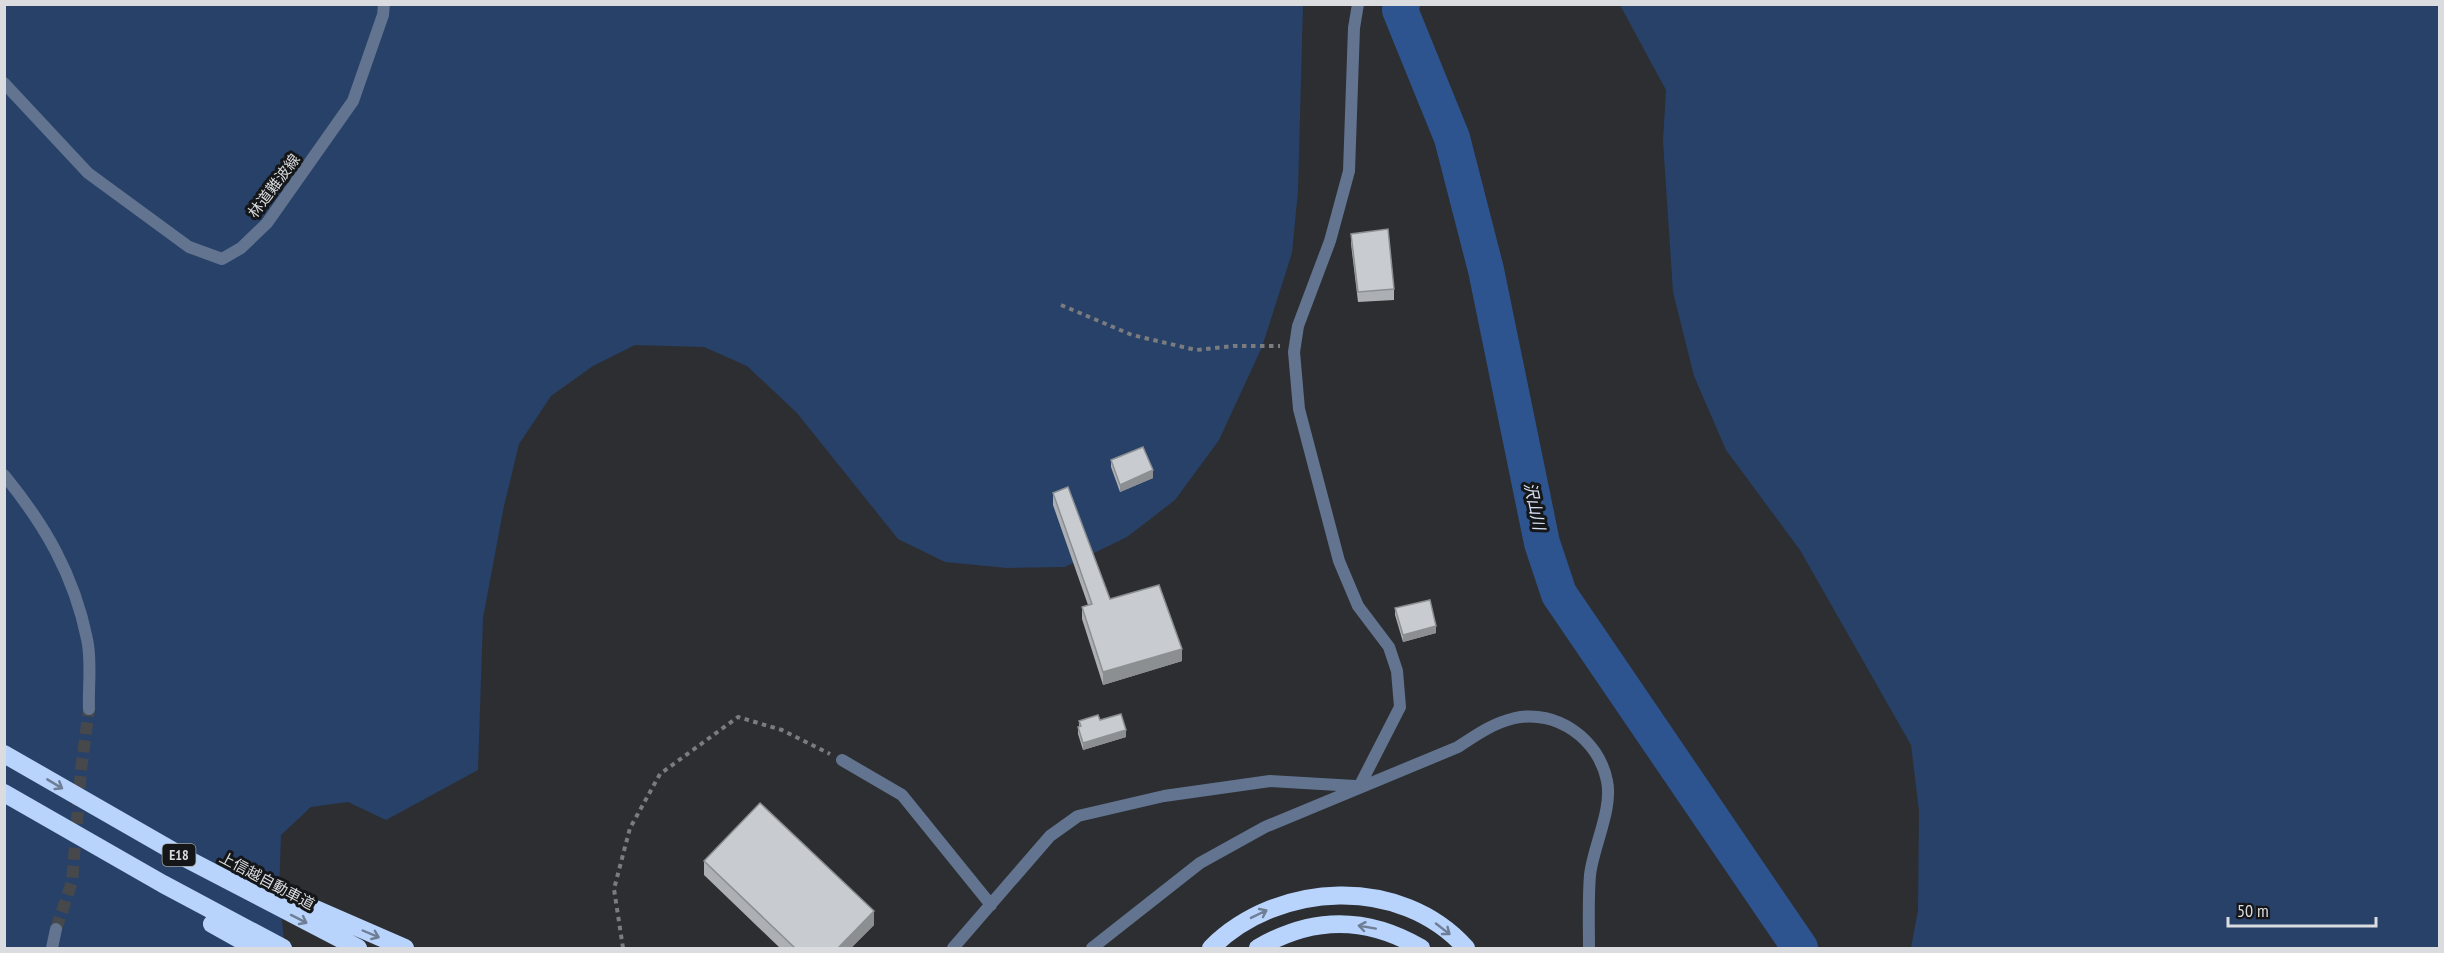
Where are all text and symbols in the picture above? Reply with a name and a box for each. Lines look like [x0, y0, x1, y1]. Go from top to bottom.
street label: 林道難波線 [243, 150, 304, 221]
water label: 沢山川 [1520, 480, 1550, 534]
one-way arrow [46, 778, 63, 790]
road number: E18 [162, 844, 195, 866]
street label: 上信越自動車道 [216, 848, 318, 914]
scale bar [2228, 890, 2376, 928]
text: 50 m [2237, 899, 2269, 922]
one-way arrow [1249, 908, 1267, 920]
one-way arrow [290, 913, 308, 925]
one-way arrow [1358, 921, 1377, 932]
one-way arrow [1435, 922, 1451, 935]
one-way arrow [361, 929, 379, 940]

